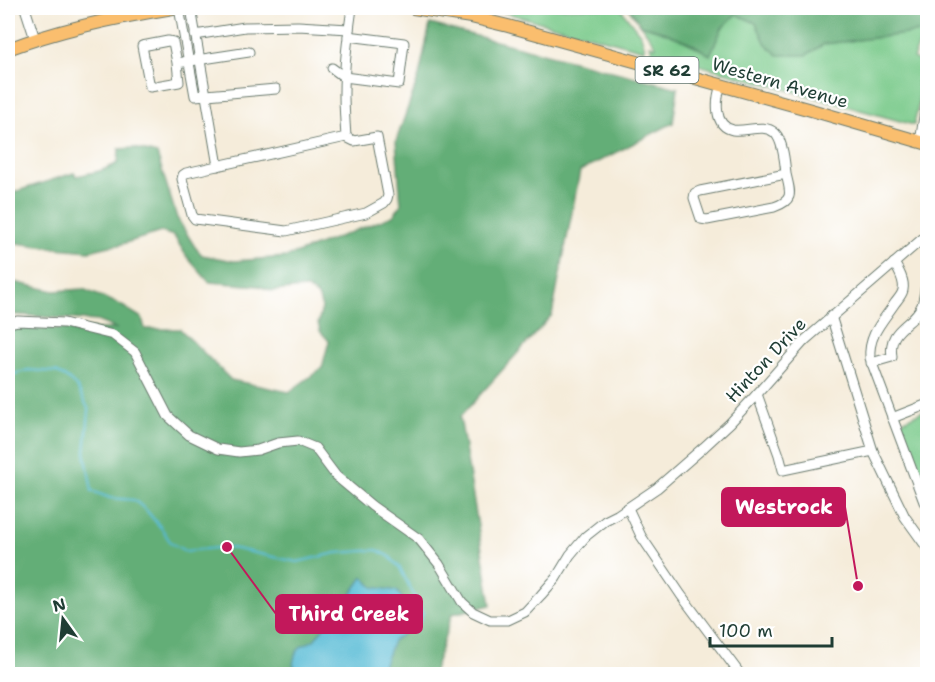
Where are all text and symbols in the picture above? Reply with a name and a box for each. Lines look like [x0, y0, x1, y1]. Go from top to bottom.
street label: Western Avenue [709, 52, 851, 114]
road number: SR 62 [636, 57, 698, 83]
street label: Hinton Drive [720, 312, 812, 408]
callout: Westrock [722, 488, 845, 526]
text: Westrock [735, 494, 833, 520]
north arrow [33, 589, 93, 649]
text: N [50, 593, 68, 617]
callout: Third Creek [276, 595, 422, 633]
text: Third Creek [288, 601, 410, 627]
scale bar [710, 610, 832, 648]
text: 100 m [719, 619, 773, 643]

